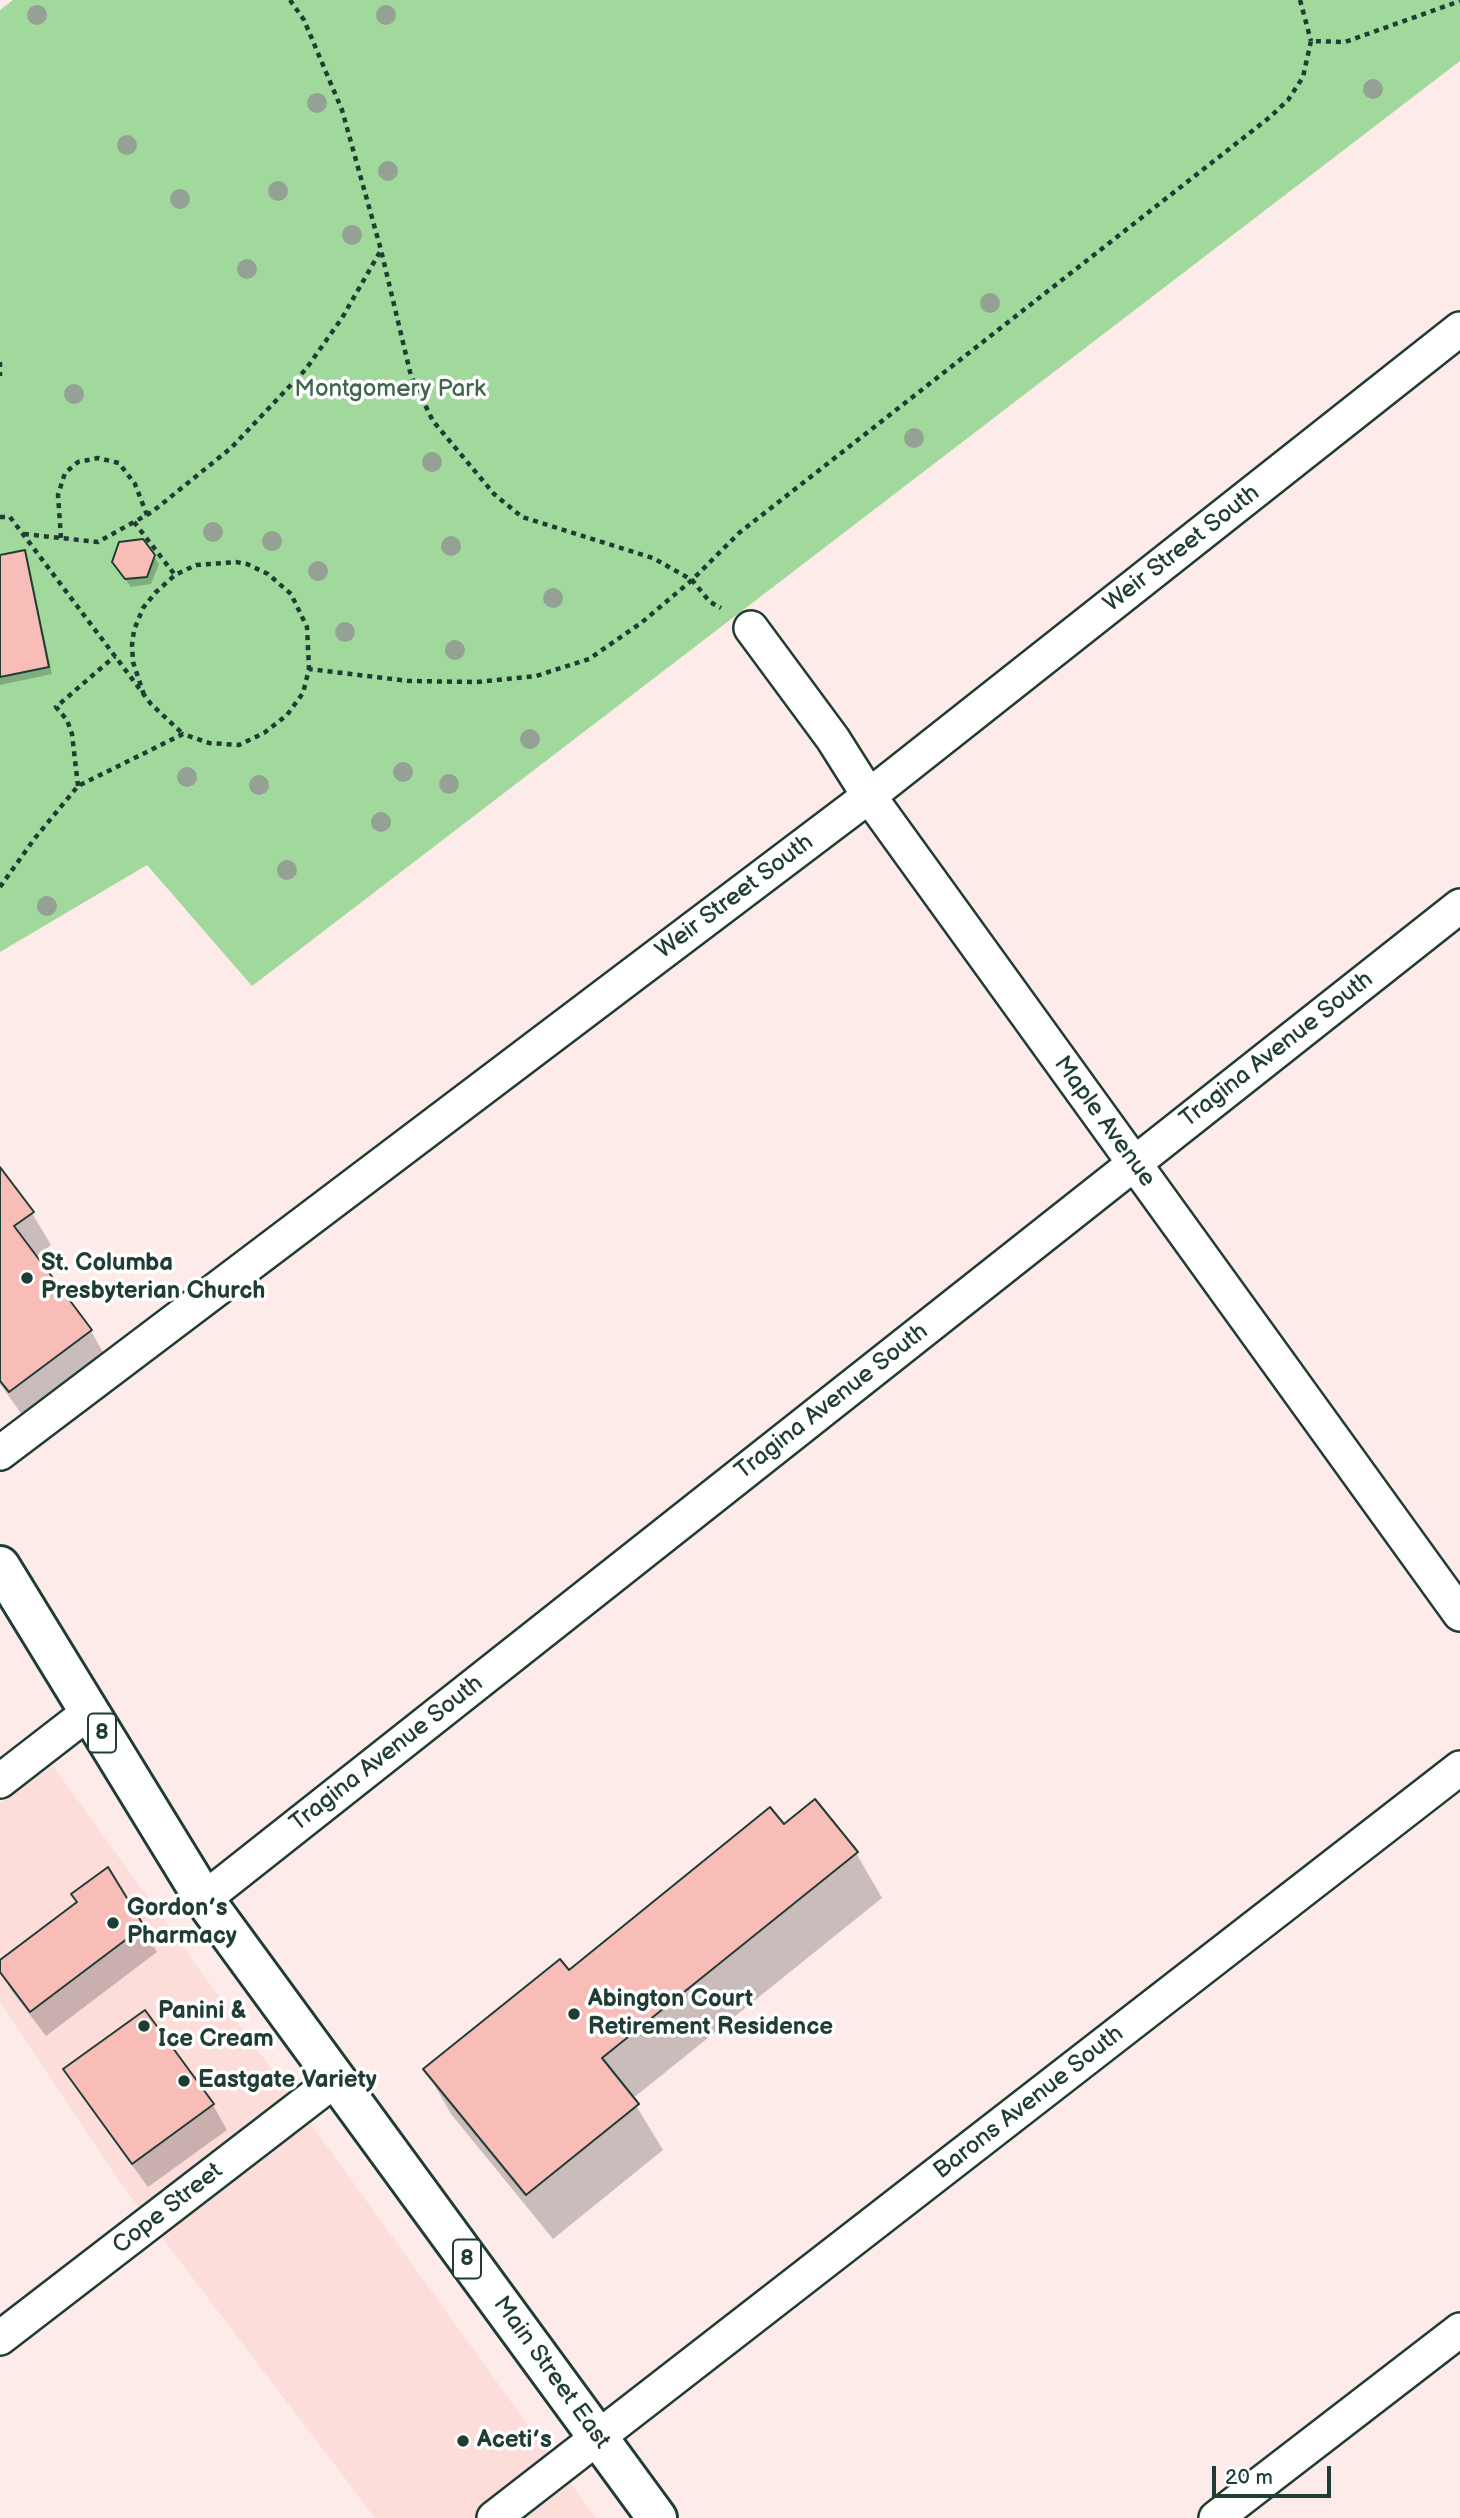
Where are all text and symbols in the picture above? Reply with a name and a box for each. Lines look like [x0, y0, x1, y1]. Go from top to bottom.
park label: Montgomery Park [294, 376, 486, 404]
street label: Weir Street South [1098, 479, 1266, 619]
street label: Weir Street South [651, 828, 819, 966]
street label: Tragina Avenue South [1175, 966, 1379, 1134]
street label: Maple Avenue [1047, 1051, 1161, 1193]
place label: St. Columba Presbyterian Church [41, 1250, 265, 1306]
marker: St. Columba Presbyterian Church [19, 1270, 35, 1286]
street label: Tragina Avenue South [730, 1318, 934, 1486]
street label: Tragina Avenue South [285, 1670, 489, 1838]
road number: 8 [88, 1714, 116, 1752]
place label: Gordon’s Pharmacy [127, 1895, 237, 1951]
marker: Gordon’s Pharmacy [105, 1915, 121, 1931]
place label: Abington Court Retirement Residence [588, 1986, 833, 2042]
place label: Panini & Ice Cream [158, 1998, 274, 2054]
marker: Abington Court Retirement Residence [566, 2006, 582, 2022]
marker: Panini & Ice Cream [136, 2018, 152, 2034]
street label: Barons Avenue South [928, 2020, 1130, 2186]
place label: Eastgate Variety [198, 2067, 377, 2095]
marker: Eastgate Variety [176, 2073, 192, 2089]
street label: Cope Street [107, 2157, 229, 2261]
road number: 8 [453, 2240, 481, 2278]
street label: Main Street East [486, 2291, 616, 2455]
place label: Aceti’s [477, 2427, 552, 2455]
marker: Aceti’s [455, 2433, 471, 2449]
scale bar [1215, 2452, 1334, 2496]
text: 20 m [1225, 2465, 1273, 2490]

